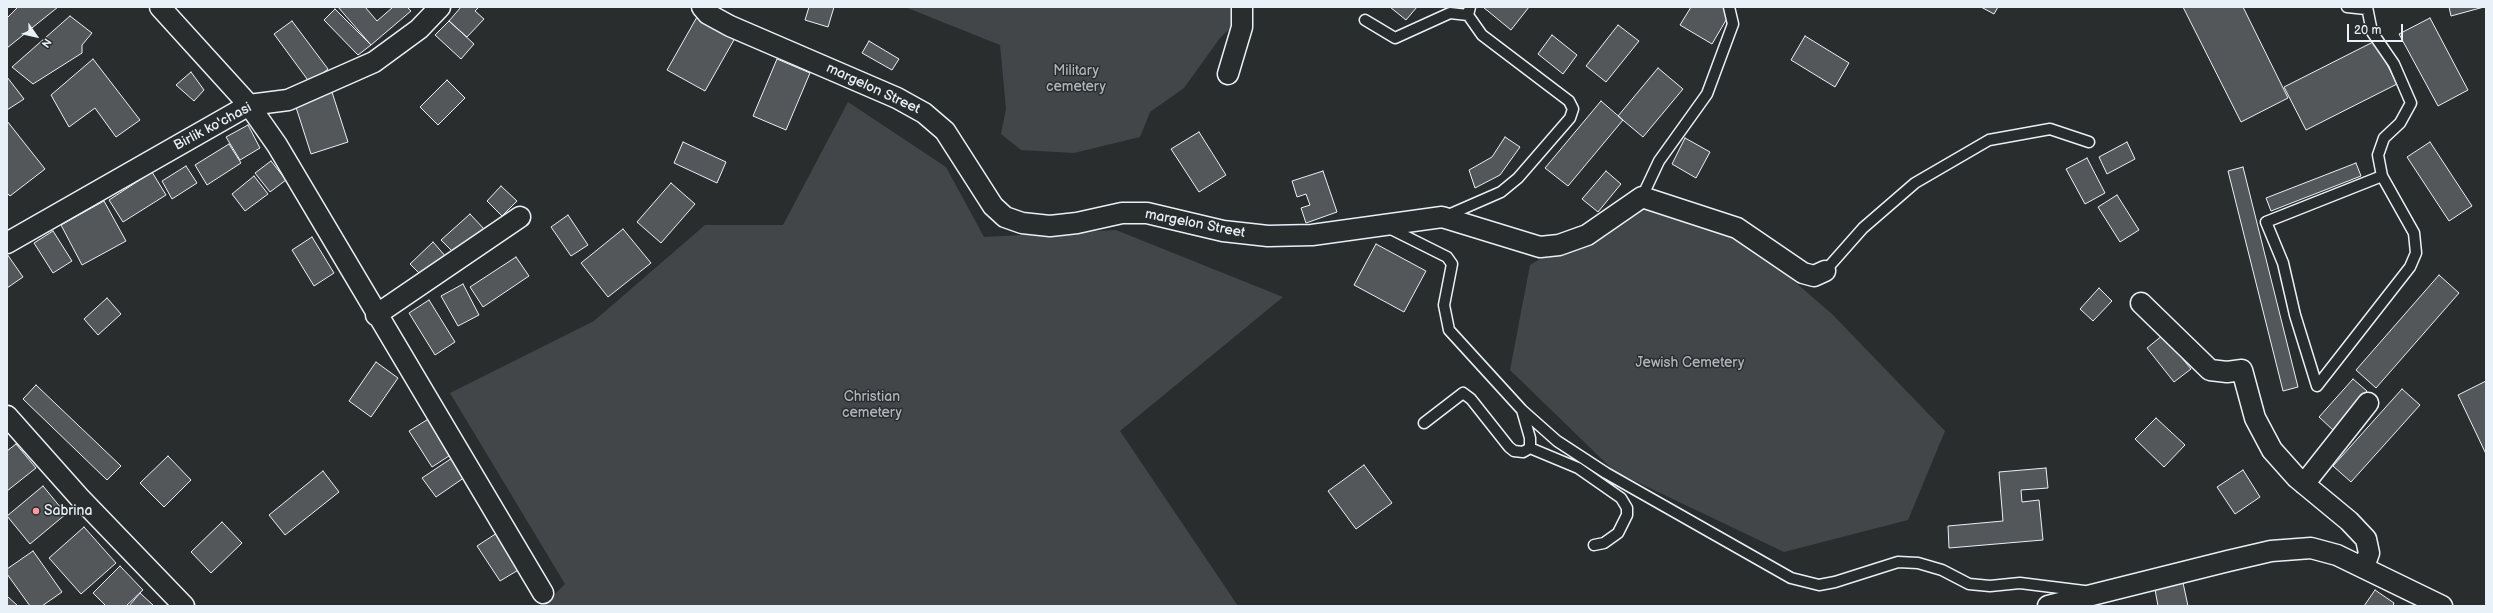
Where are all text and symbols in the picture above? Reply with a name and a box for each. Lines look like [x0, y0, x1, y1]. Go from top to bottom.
north arrow [16, 16, 56, 56]
scale bar [2349, 16, 2405, 42]
text: 20 m [2354, 23, 2381, 38]
text: N [39, 36, 54, 50]
street label: margelon Street [823, 60, 923, 118]
park label: Military cemetery [1046, 63, 1106, 96]
street label: Birlik ko'chasi [171, 99, 255, 155]
street label: margelon Street [1143, 206, 1247, 242]
park label: Jewish Cemetery [1636, 355, 1744, 371]
park label: Christian cemetery [842, 389, 902, 422]
place label: Sabrina [44, 503, 92, 519]
marker: Sabrina [31, 506, 41, 516]

